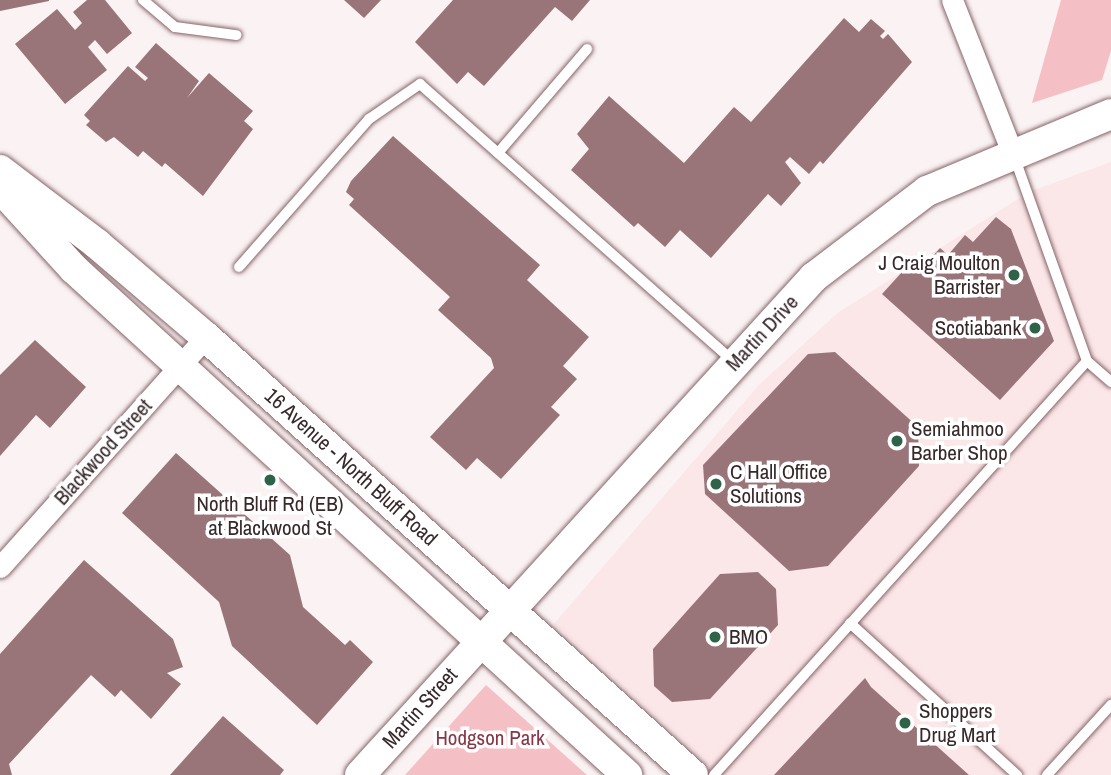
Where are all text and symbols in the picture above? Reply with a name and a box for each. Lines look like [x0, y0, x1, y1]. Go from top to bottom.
place label: J Craig Moulton Barrister [878, 250, 1000, 300]
marker: J Craig Moulton Barrister [1006, 267, 1022, 283]
street label: Martin Drive [720, 290, 804, 376]
place label: Scotiabank [935, 315, 1021, 341]
marker: Scotiabank [1027, 320, 1043, 336]
street label: 16 Avenue - North Bluff Road [259, 383, 443, 551]
street label: Blackwood Street [49, 394, 157, 510]
place label: Semiahmoo Barber Shop [911, 416, 1008, 466]
marker: Semiahmoo Barber Shop [889, 433, 905, 449]
place label: C Hall Office Solutions [730, 459, 827, 509]
marker: North Bluff Rd (EB) at Blackwood St [262, 472, 278, 488]
marker: C Hall Office Solutions [708, 476, 724, 492]
place label: North Bluff Rd (EB) at Blackwood St [196, 491, 344, 541]
place label: BMO [729, 624, 768, 650]
marker: BMO [707, 629, 723, 645]
street label: Martin Street [377, 663, 463, 753]
place label: Shoppers Drug Mart [919, 698, 996, 748]
marker: Shoppers Drug Mart [897, 715, 913, 731]
park label: Hodgson Park [435, 725, 545, 751]

